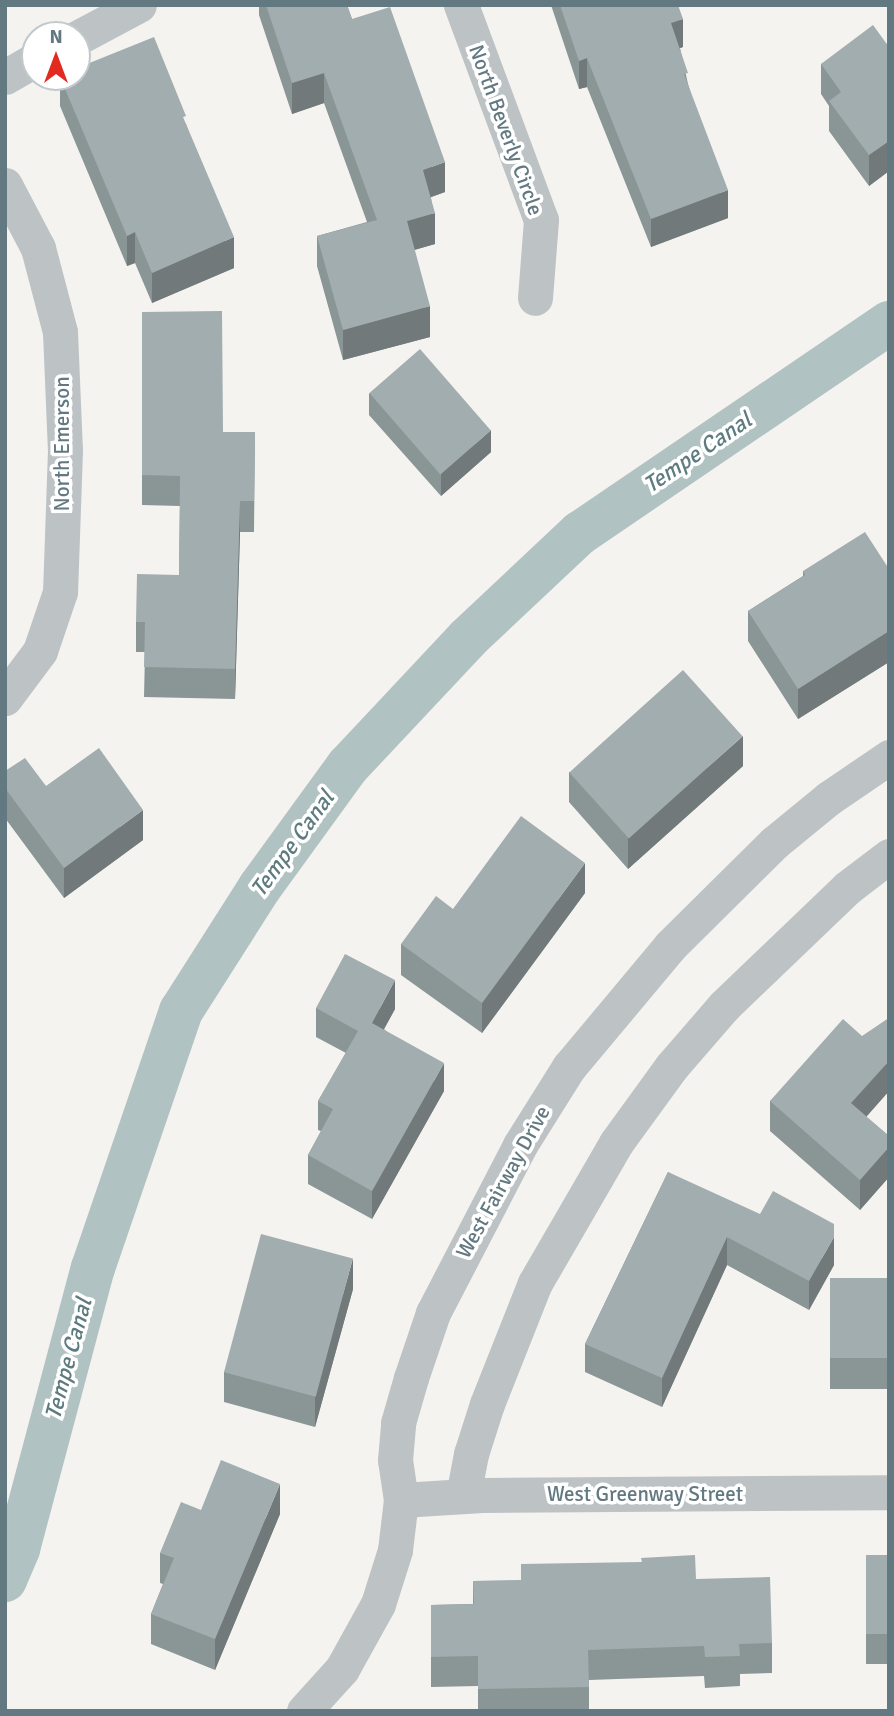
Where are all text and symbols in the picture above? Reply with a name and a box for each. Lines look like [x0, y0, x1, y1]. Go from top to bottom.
north arrow [21, 21, 91, 91]
text: N [49, 25, 63, 49]
street label: North Beverly Circle [463, 41, 549, 219]
street label: North Emerson [49, 376, 75, 512]
water label: Tempe Canal [639, 407, 757, 499]
water label: Tempe Canal [245, 786, 341, 902]
street label: West Fairway Drive [451, 1101, 555, 1263]
water label: Tempe Canal [40, 1295, 98, 1423]
street label: West Greenway Street [547, 1481, 743, 1507]

